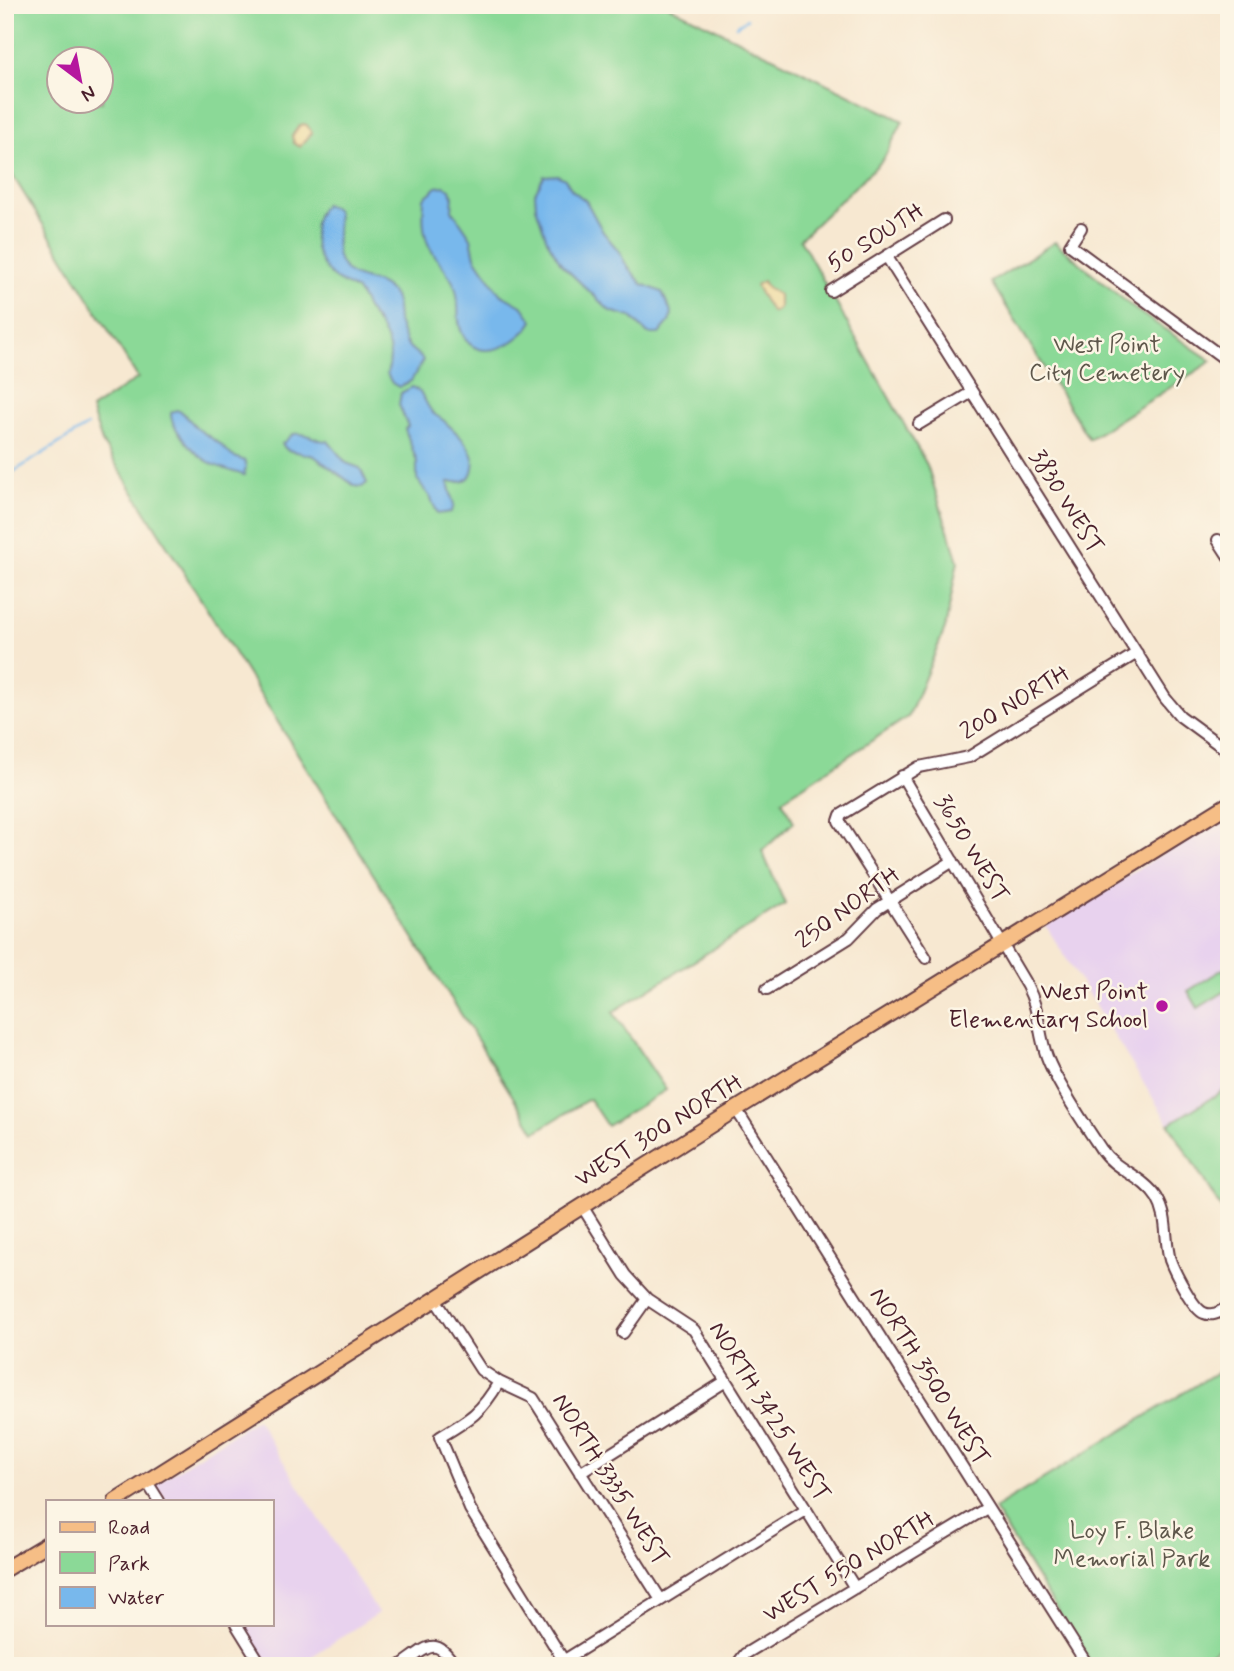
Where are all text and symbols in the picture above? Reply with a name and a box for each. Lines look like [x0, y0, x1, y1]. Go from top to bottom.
north arrow [46, 46, 116, 116]
text: N [76, 79, 100, 107]
street label: 50 SOUTH [822, 196, 931, 280]
park label: West Point City Cemetery [1029, 330, 1185, 389]
street label: 3830 WEST [1022, 444, 1110, 560]
street label: 200 NORTH [955, 658, 1075, 748]
street label: 3650 WEST [926, 789, 1016, 909]
street label: 250 NORTH [790, 860, 906, 956]
place label: West Point Elementary School [949, 977, 1148, 1036]
marker: West Point Elementary School [1154, 998, 1170, 1014]
street label: WEST 300 NORTH [569, 1067, 749, 1195]
street label: NORTH 3500 WEST [862, 1282, 996, 1472]
street label: NORTH 3425 WEST [701, 1316, 837, 1508]
street label: NORTH 3335 WEST [544, 1388, 676, 1572]
legend [46, 1500, 273, 1626]
street label: WEST 550 NORTH [758, 1504, 940, 1630]
text: Road [108, 1514, 150, 1542]
park label: Loy F. Blake Memorial Park [1054, 1516, 1210, 1575]
text: Park [108, 1550, 150, 1578]
text: Water [108, 1584, 164, 1612]

